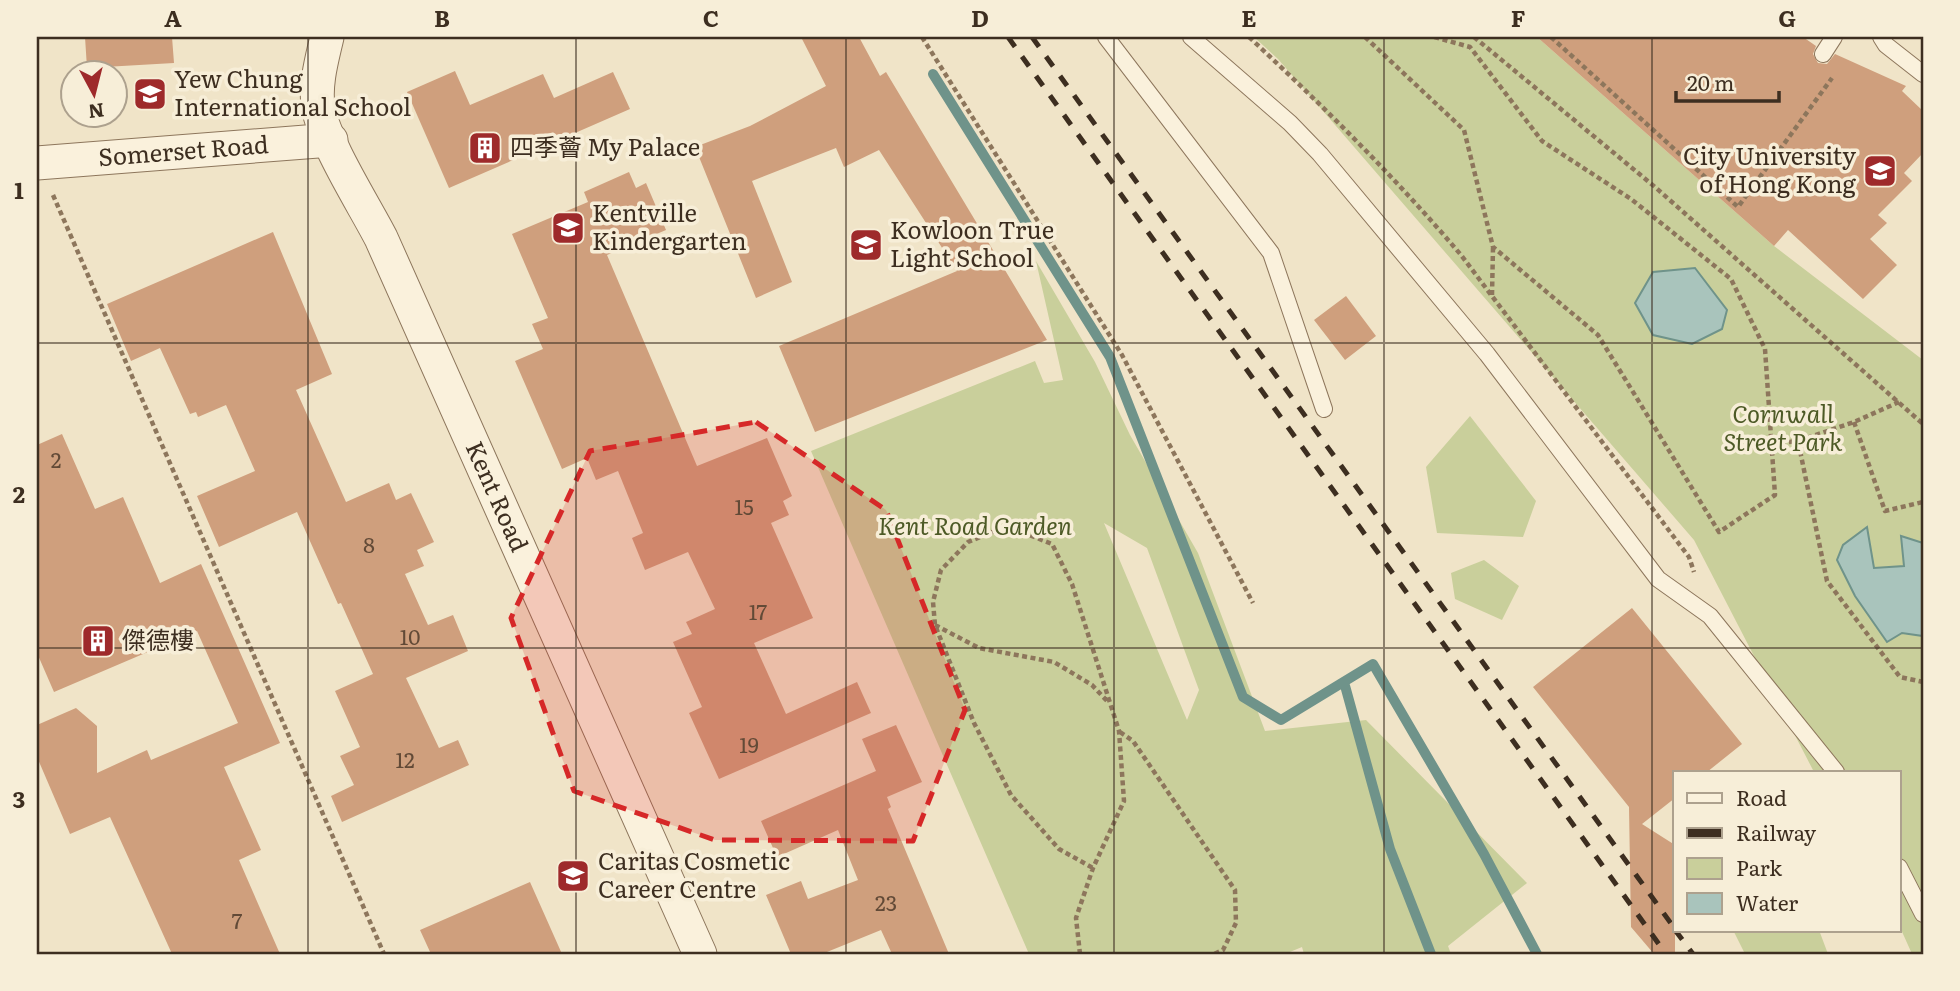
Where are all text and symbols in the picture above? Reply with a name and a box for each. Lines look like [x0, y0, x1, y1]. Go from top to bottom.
text: A [164, 0, 182, 34]
text: B [434, 0, 450, 34]
text: C [703, 0, 719, 34]
text: D [971, 0, 989, 34]
text: E [1241, 0, 1257, 34]
text: F [1511, 0, 1526, 34]
text: G [1778, 0, 1796, 34]
north arrow [60, 60, 130, 130]
place label: Yew Chung International School [174, 60, 411, 123]
scale bar [1676, 60, 1780, 104]
text: 20 m [1687, 66, 1734, 97]
school or university icon: Yew Chung International School [131, 75, 169, 113]
text: N [87, 97, 106, 127]
street label: Somerset Road [97, 125, 270, 173]
place label: 四季薈 My Palace [510, 128, 700, 163]
building icon: 四季薈 My Palace [466, 129, 504, 167]
place label: City University of Hong Kong [1683, 137, 1857, 200]
school or university icon: City University of Hong Kong [1861, 152, 1899, 190]
text: 1 [14, 172, 24, 206]
place label: Kentville Kindergarten [592, 194, 747, 257]
school or university icon: Kentville Kindergarten [549, 209, 587, 247]
place label: Kowloon True Light School [890, 211, 1054, 274]
school or university icon: Kowloon True Light School [847, 226, 885, 264]
park label: Cornwall Street Park [1724, 395, 1843, 458]
street label: Kent Road [459, 435, 539, 557]
house number: 2 [51, 443, 61, 474]
text: 2 [13, 476, 25, 510]
house number: 15 [734, 490, 754, 521]
park label: Kent Road Garden [878, 507, 1072, 542]
house number: 8 [363, 528, 375, 559]
house number: 17 [749, 595, 768, 626]
house number: 10 [400, 620, 420, 651]
place label: 傑德樓 [122, 621, 194, 656]
building icon: 傑德樓 [79, 622, 117, 660]
house number: 19 [739, 728, 759, 759]
house number: 12 [395, 743, 415, 774]
legend [1673, 771, 1900, 932]
text: 3 [13, 781, 25, 815]
text: Road [1736, 781, 1787, 812]
text: Railway [1736, 816, 1817, 847]
place label: Caritas Cosmetic Career Centre [598, 842, 790, 905]
text: Park [1736, 851, 1782, 882]
school or university icon: Caritas Cosmetic Career Centre [554, 857, 592, 895]
house number: 23 [875, 886, 897, 917]
text: Water [1736, 886, 1798, 917]
house number: 7 [232, 904, 243, 935]

